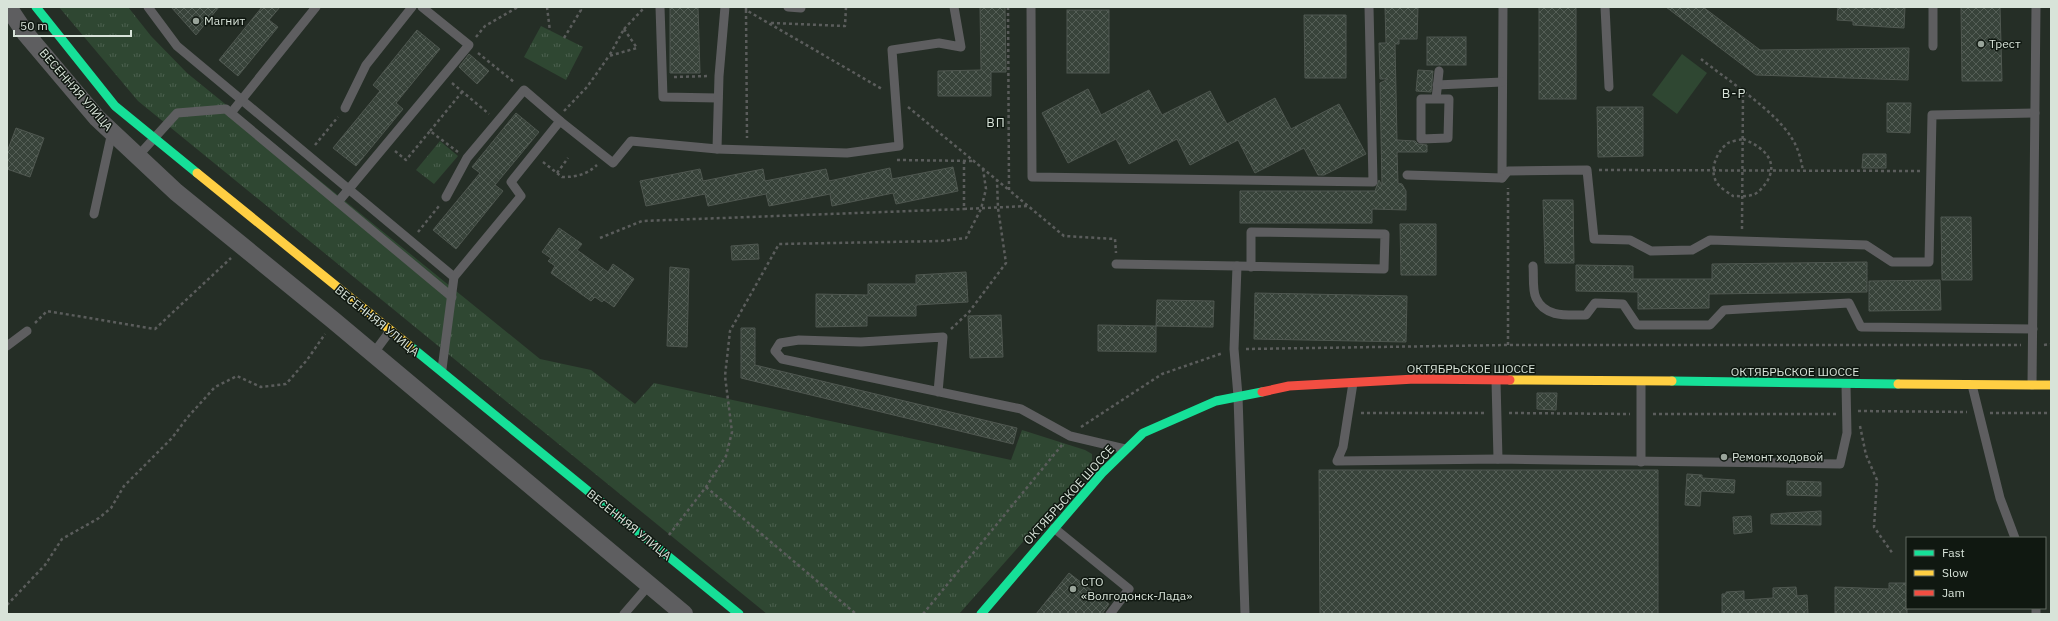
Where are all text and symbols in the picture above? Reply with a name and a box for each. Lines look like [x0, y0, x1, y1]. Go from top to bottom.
scale bar [14, 12, 131, 38]
place label: Магнит [204, 13, 245, 28]
marker: Магнит [191, 16, 201, 26]
text: 50 m [20, 18, 48, 33]
place label: Трест [1989, 36, 2021, 51]
marker: Трест [1976, 39, 1986, 49]
street label: ВЕСЕННЯЯ УЛИЦА [37, 45, 116, 134]
district label: В-Р [1722, 85, 1746, 102]
district label: ВП [986, 114, 1006, 131]
street label: ВЕСЕННЯЯ УЛИЦА [332, 282, 423, 359]
street label: ОКТЯБРЬСКОЕ ШОССЕ [1407, 361, 1535, 376]
street label: ОКТЯБРЬСКОЕ ШОССЕ [1731, 364, 1859, 379]
street label: ОКТЯБРЬСКОЕ ШОССЕ [1020, 442, 1117, 547]
place label: Ремонт ходовой [1732, 449, 1823, 464]
marker: Ремонт ходовой [1719, 452, 1729, 462]
street label: ВЕСЕННЯЯ УЛИЦА [584, 486, 675, 563]
legend [1906, 537, 2046, 609]
text: Fast [1942, 545, 1965, 560]
text: Slow [1942, 565, 1968, 580]
place label: СТО «Волгодонск-Лада» [1081, 574, 1192, 603]
marker: СТО «Волгодонск-Лада» [1068, 584, 1078, 594]
text: Jam [1942, 585, 1965, 600]

